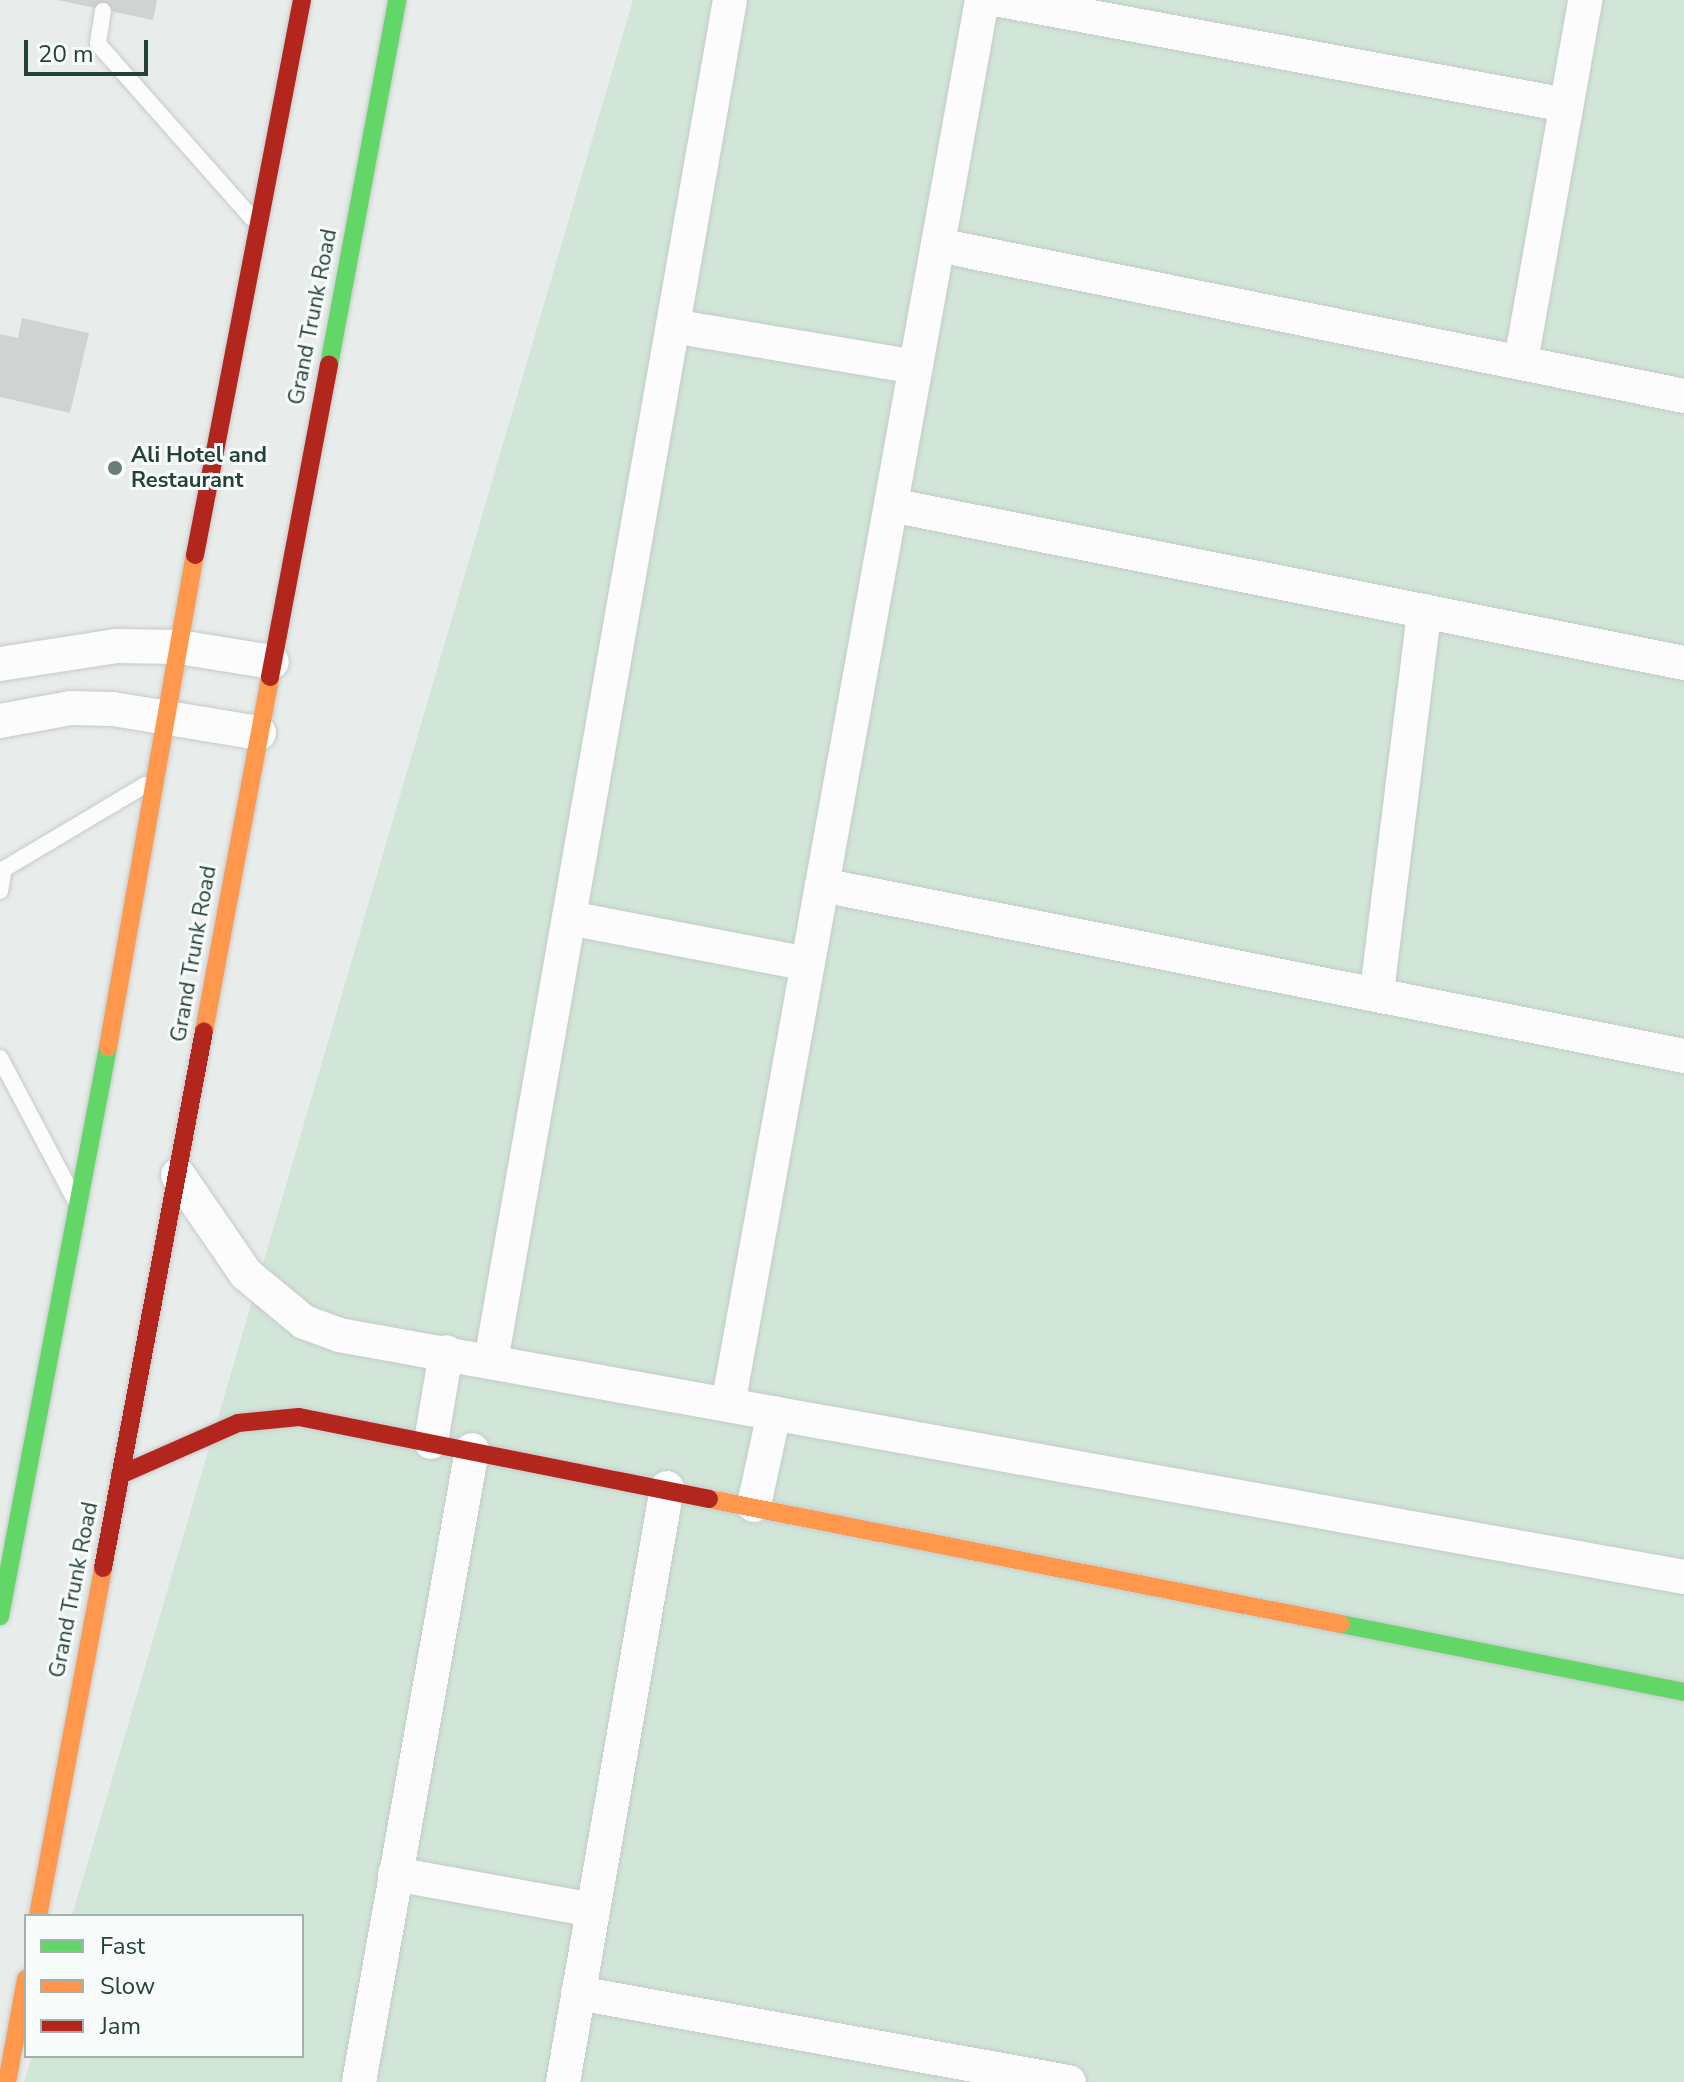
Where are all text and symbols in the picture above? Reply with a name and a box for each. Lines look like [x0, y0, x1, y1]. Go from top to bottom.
scale bar [28, 24, 152, 74]
text: 20 m [38, 38, 94, 70]
street label: Grand Trunk Road [283, 227, 343, 407]
place label: Ali Hotel and Restaurant [131, 442, 267, 494]
marker: Ali Hotel and Restaurant [106, 459, 124, 477]
street label: Grand Trunk Road [166, 864, 222, 1044]
street label: Grand Trunk Road [44, 1500, 104, 1680]
legend [24, 1914, 304, 2058]
text: Fast [100, 1930, 145, 1962]
text: Slow [100, 1970, 155, 2002]
text: Jam [100, 2010, 141, 2042]

